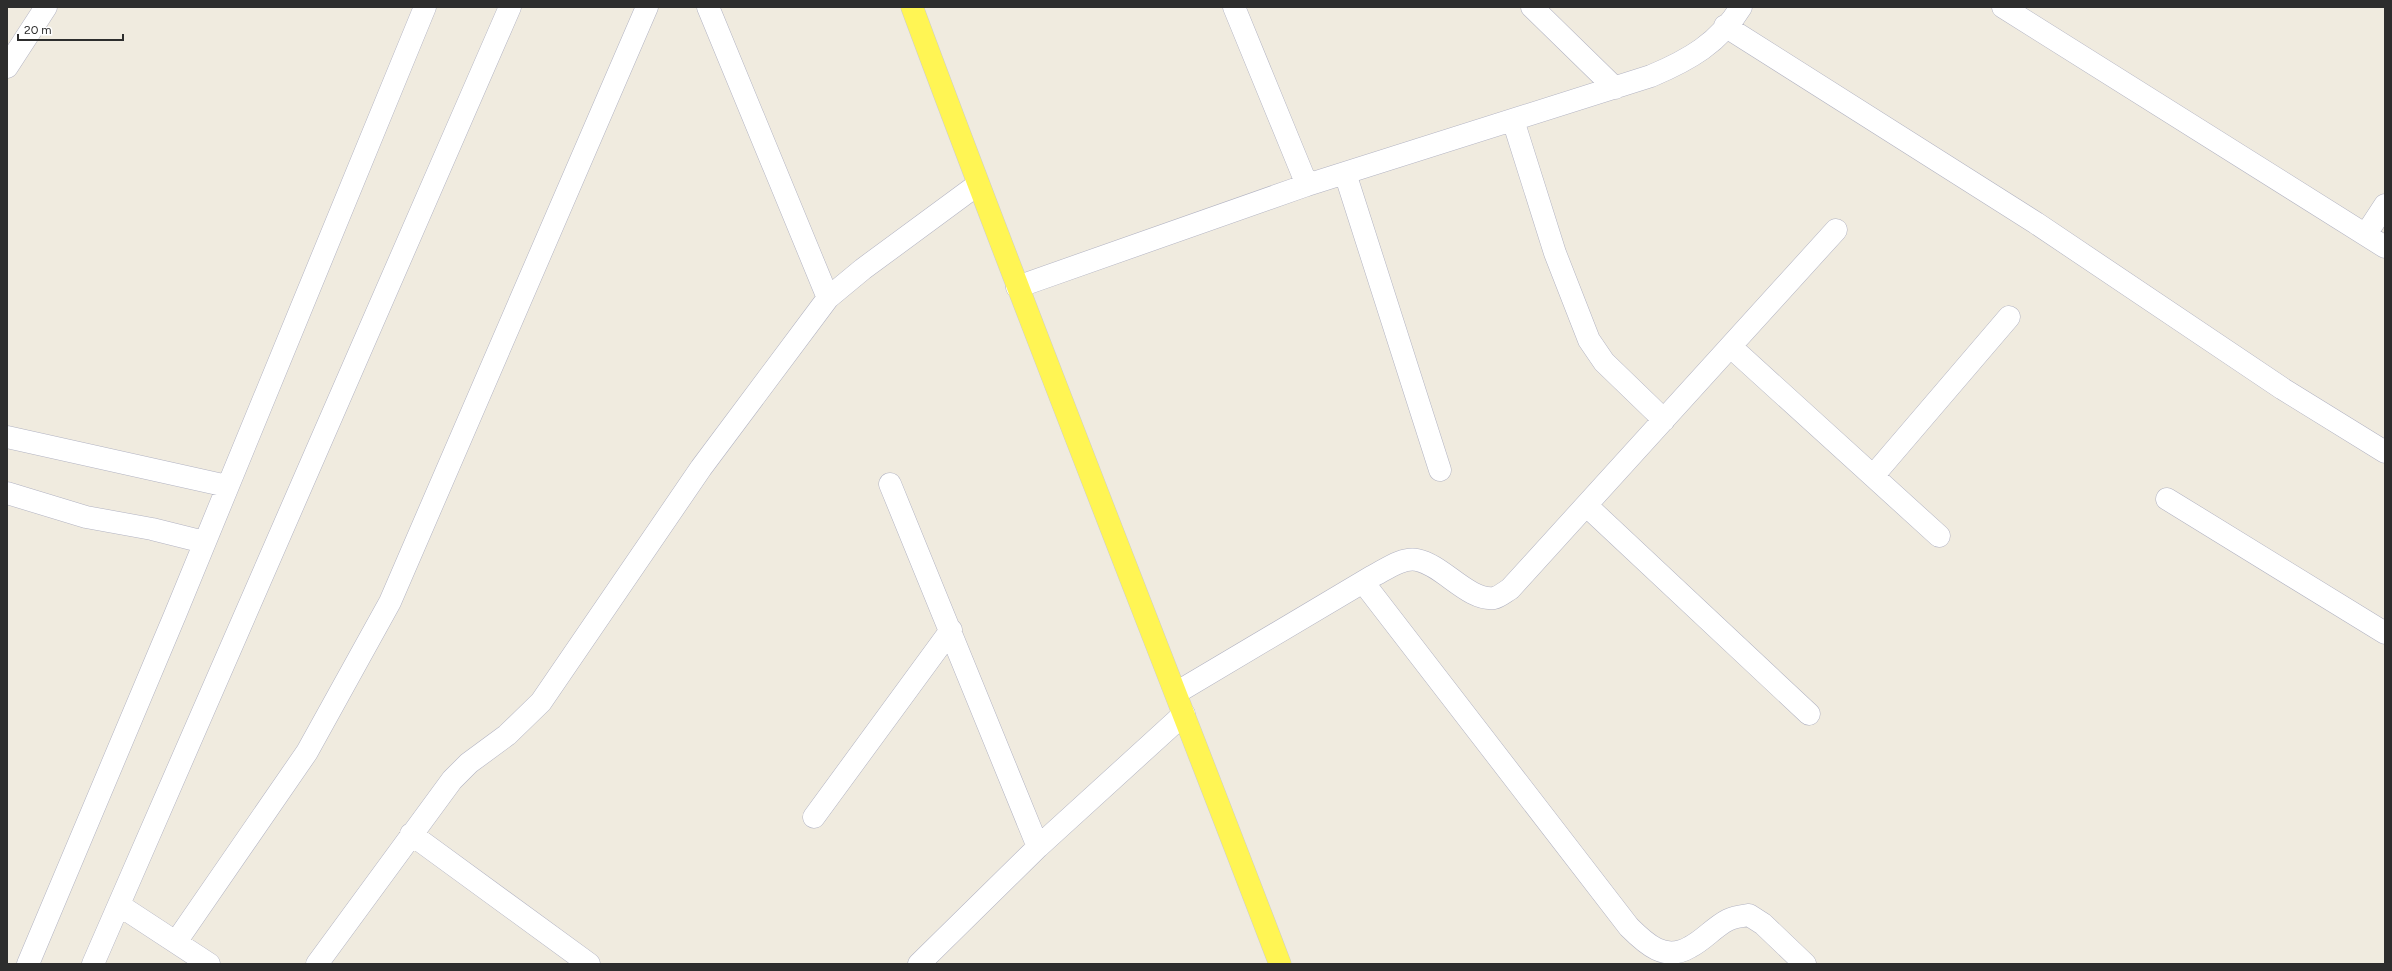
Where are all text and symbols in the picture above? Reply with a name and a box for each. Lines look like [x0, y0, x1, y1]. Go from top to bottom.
scale bar [18, 16, 123, 42]
text: 20 m [24, 23, 52, 37]

